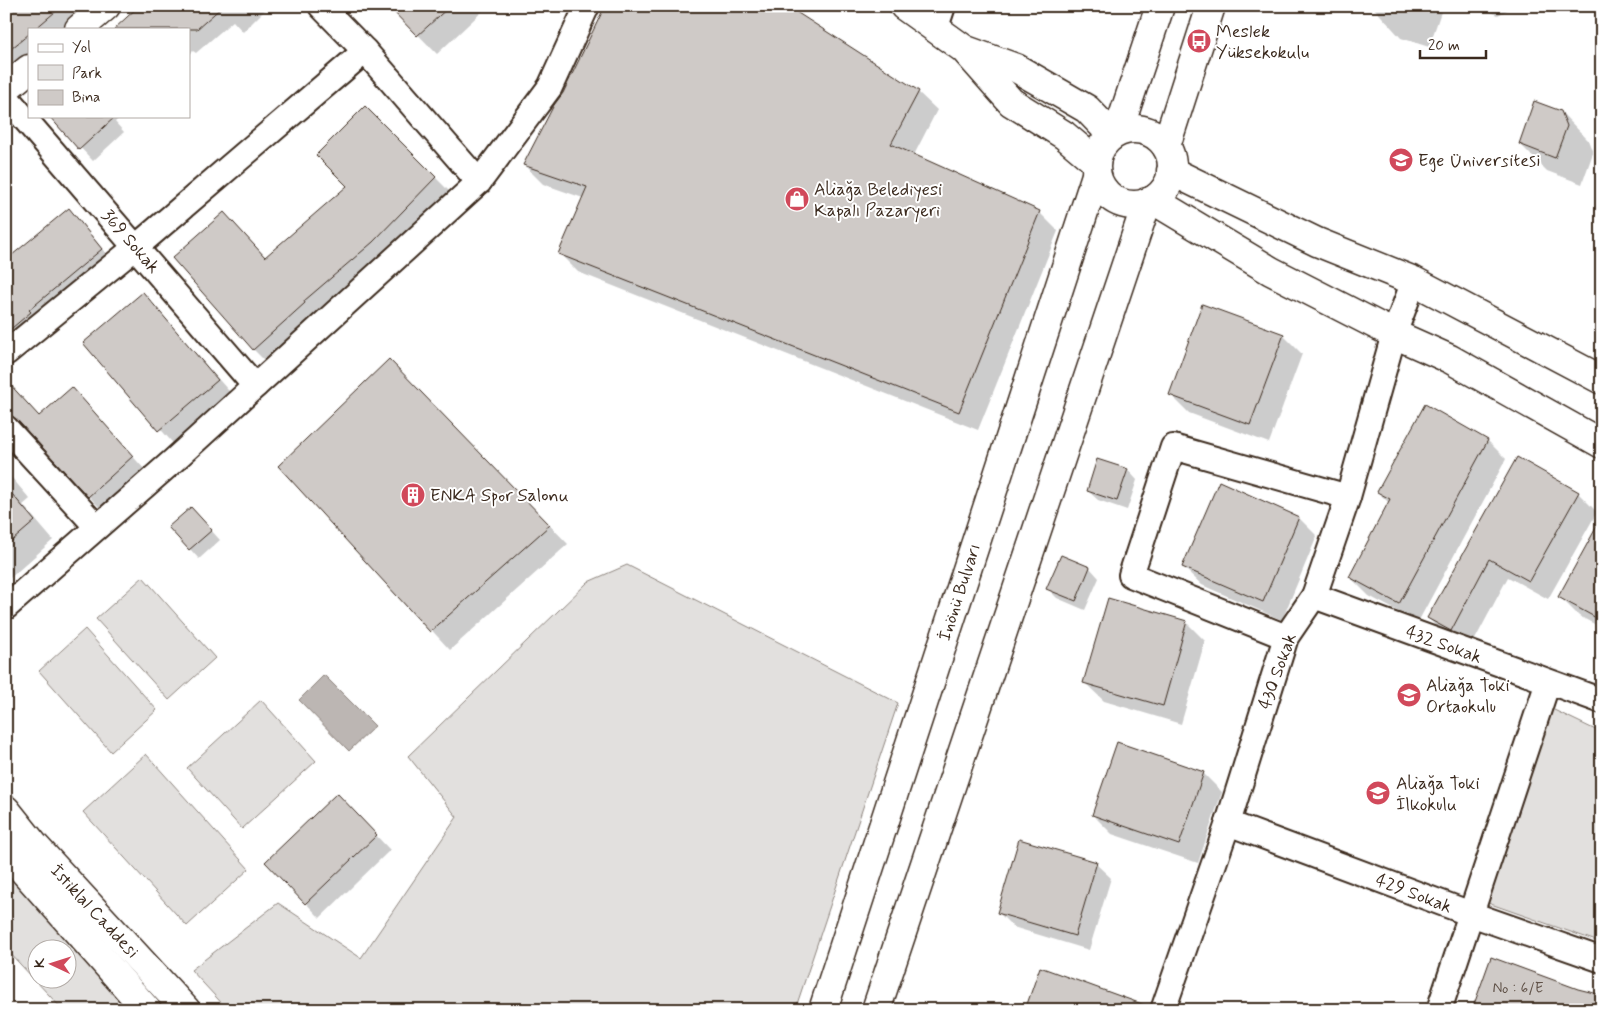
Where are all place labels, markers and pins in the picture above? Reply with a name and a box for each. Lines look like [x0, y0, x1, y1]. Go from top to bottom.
place label: Meslek Yüksekokulu [1216, 20, 1309, 65]
bus stop icon: Meslek Yüksekokulu [1186, 28, 1212, 54]
school or university icon: Ege Üniversitesi [1388, 147, 1414, 173]
place label: Ege Üniversitesi [1418, 149, 1540, 173]
place label: Aliağa Belediyesi Kapalı Pazaryeri [814, 178, 942, 223]
shop icon: Aliağa Belediyesi Kapalı Pazaryeri [784, 186, 810, 212]
building icon: ENKA Spor Salonu [400, 482, 426, 508]
place label: ENKA Spor Salonu [430, 484, 569, 508]
place label: Aliağa Toki Ortaokulu [1426, 674, 1510, 719]
school or university icon: Aliağa Toki Ortaokulu [1396, 682, 1422, 708]
place label: Aliağa Toki İlkokulu [1396, 772, 1480, 817]
school or university icon: Aliağa Toki İlkokulu [1365, 780, 1391, 806]

